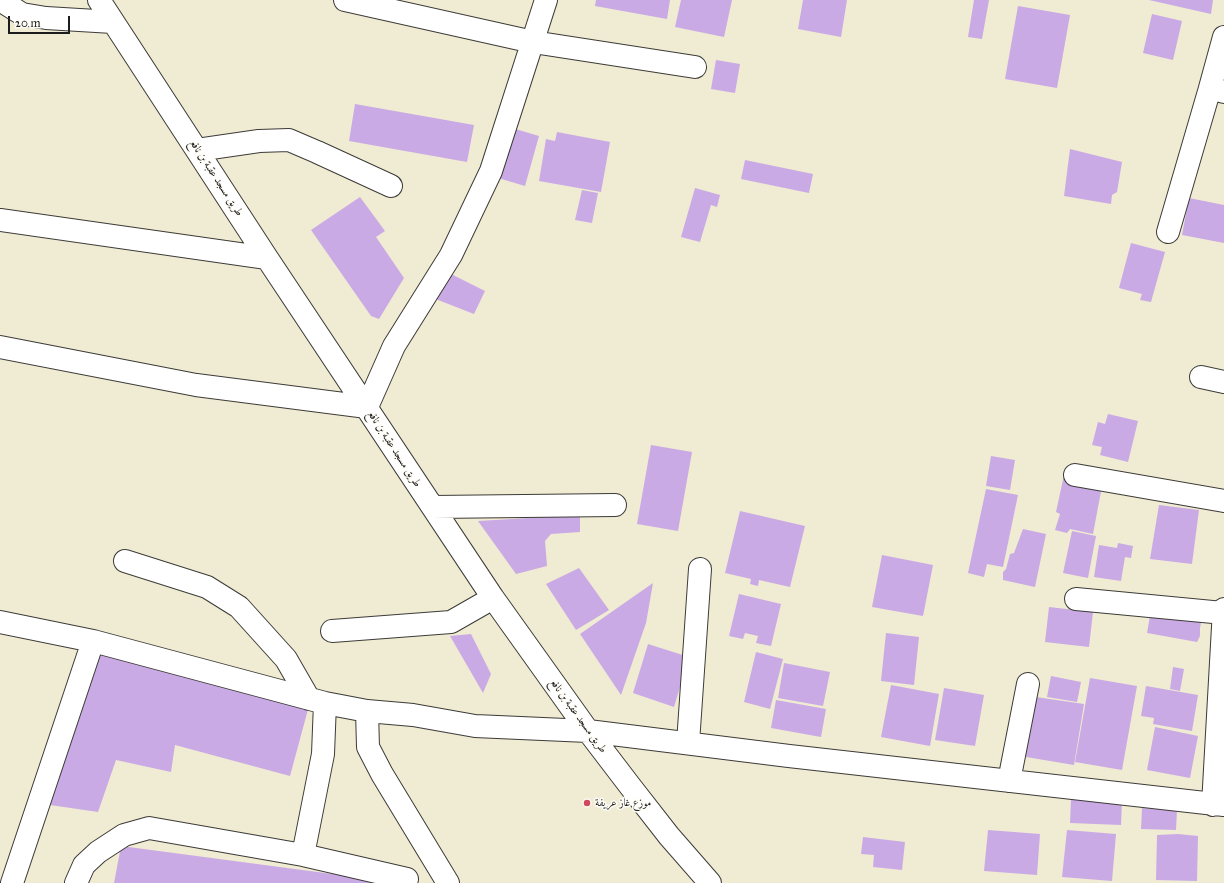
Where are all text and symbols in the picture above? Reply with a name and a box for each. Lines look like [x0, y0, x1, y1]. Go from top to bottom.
scale bar [10, 8, 72, 34]
text: 20 m [15, 16, 41, 30]
street label: طريق مسجد عقبة بن نافع [186, 137, 246, 219]
street label: طريق مسجد عقبة بن نافع [364, 408, 424, 490]
street label: طريق مسجد عقبة بن نافع [547, 676, 609, 756]
place label: موزع غاز عريفة [595, 796, 651, 810]
marker: موزع غاز عريفة [582, 798, 592, 808]

